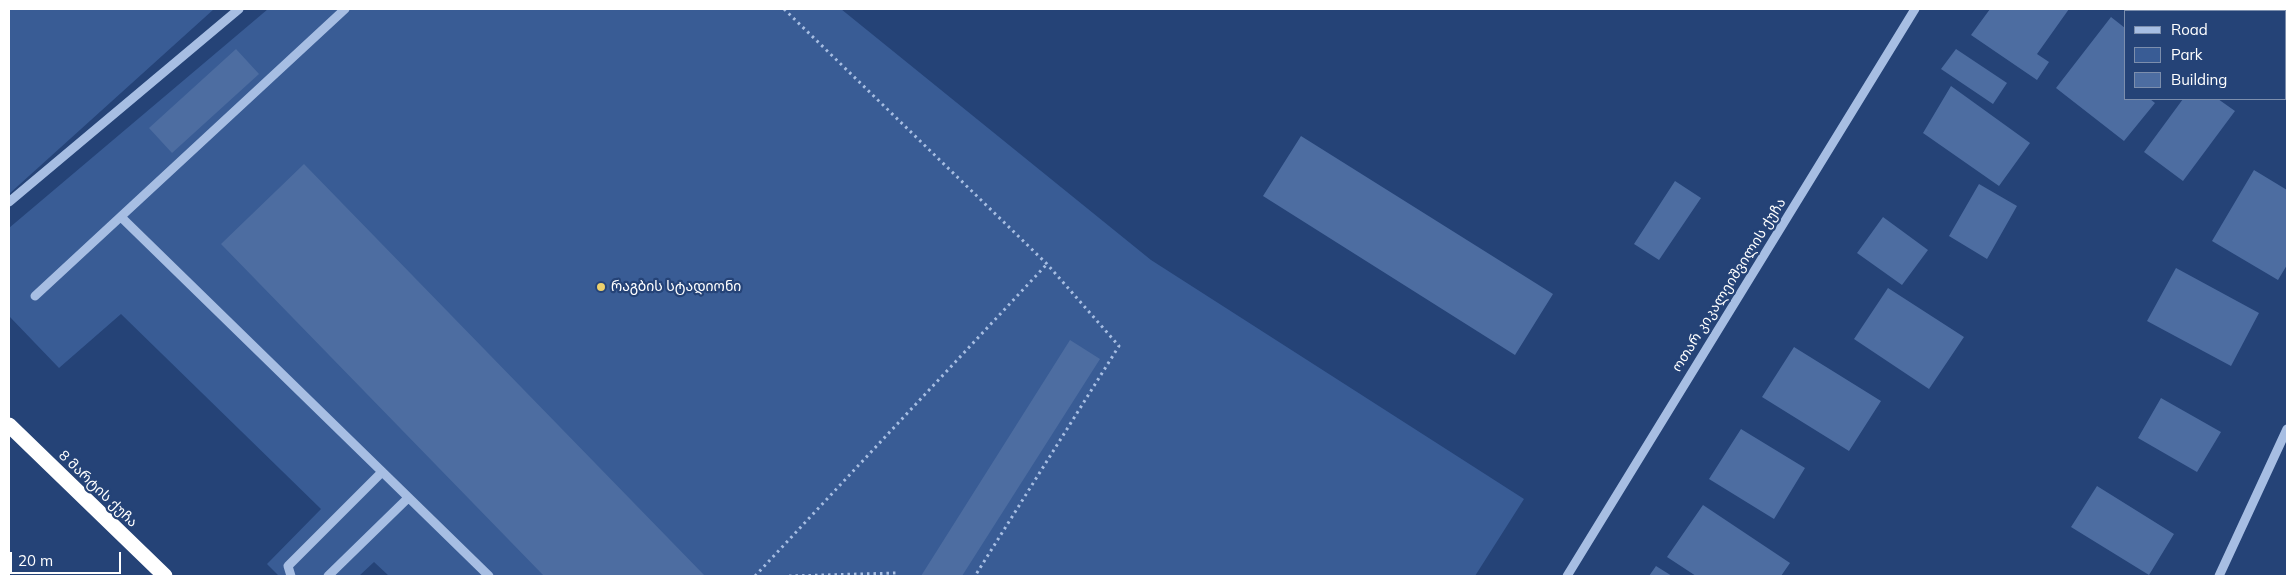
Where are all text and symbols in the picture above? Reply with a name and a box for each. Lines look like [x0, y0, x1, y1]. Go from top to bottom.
legend [2124, 10, 2286, 100]
text: Road [2171, 20, 2208, 39]
text: Park [2171, 45, 2203, 64]
text: Building [2171, 70, 2227, 89]
street label: ოთარ კიკალეიშვილის ქუჩა [1669, 195, 1789, 375]
place label: რაგბის სტადიონი [611, 279, 741, 295]
marker: რაგბის სტადიონი [595, 281, 607, 293]
street label: 8 მარტის ქუჩა [55, 447, 141, 531]
scale bar [12, 542, 124, 574]
text: 20 m [18, 551, 53, 570]

